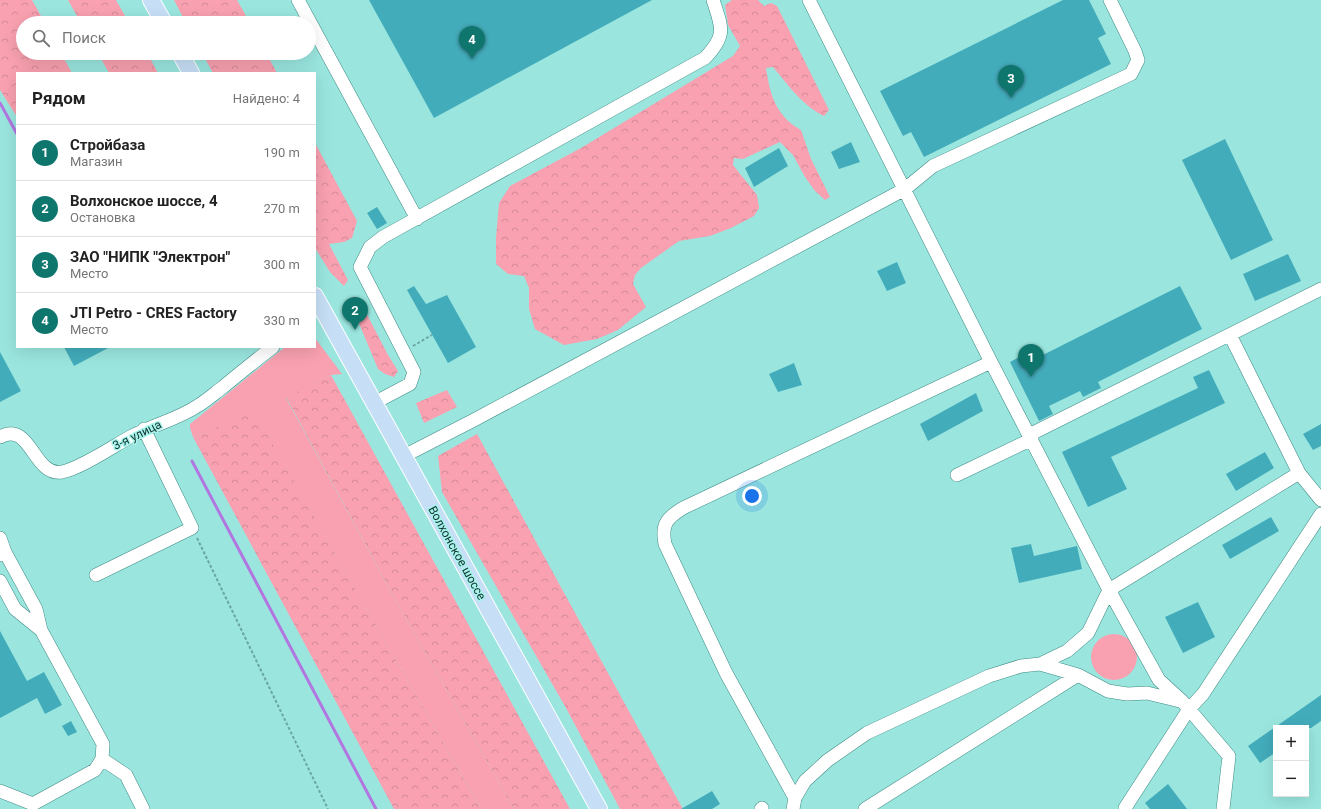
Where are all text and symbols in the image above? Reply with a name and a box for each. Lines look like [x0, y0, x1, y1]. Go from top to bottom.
search box [16, 16, 316, 60]
pin: 4 [459, 26, 485, 59]
icon: search [30, 27, 52, 49]
text: Поиск [62, 29, 106, 47]
pin: 3 [998, 65, 1024, 98]
text: Рядом [32, 88, 86, 108]
text: Найдено: 4 [233, 91, 300, 106]
text: Стройбаза [70, 136, 145, 154]
text: 1 [41, 145, 49, 160]
text: 190 m [263, 145, 300, 160]
text: Магазин [70, 154, 123, 169]
text: Волхонское шоссе, 4 [70, 192, 218, 210]
text: 2 [41, 201, 49, 216]
text: 270 m [263, 201, 300, 216]
text: Остановка [70, 210, 135, 225]
text: ЗАО "НИПК "Электрон" [70, 248, 230, 266]
text: 3 [41, 257, 49, 272]
text: 300 m [263, 257, 300, 272]
text: Место [70, 266, 108, 281]
pin: 2 [342, 297, 368, 330]
text: JTI Petro - CRES Factory [70, 304, 237, 322]
text: 4 [41, 313, 49, 328]
text: 330 m [263, 313, 300, 328]
text: Место [70, 322, 108, 337]
pin: 1 [1018, 344, 1044, 377]
street label: 3-я улица [110, 417, 164, 453]
your location [742, 486, 762, 506]
street label: Волхонское шоссе [425, 504, 489, 602]
map controls [1273, 725, 1309, 797]
button: + [1273, 725, 1309, 761]
button: − [1273, 761, 1309, 797]

